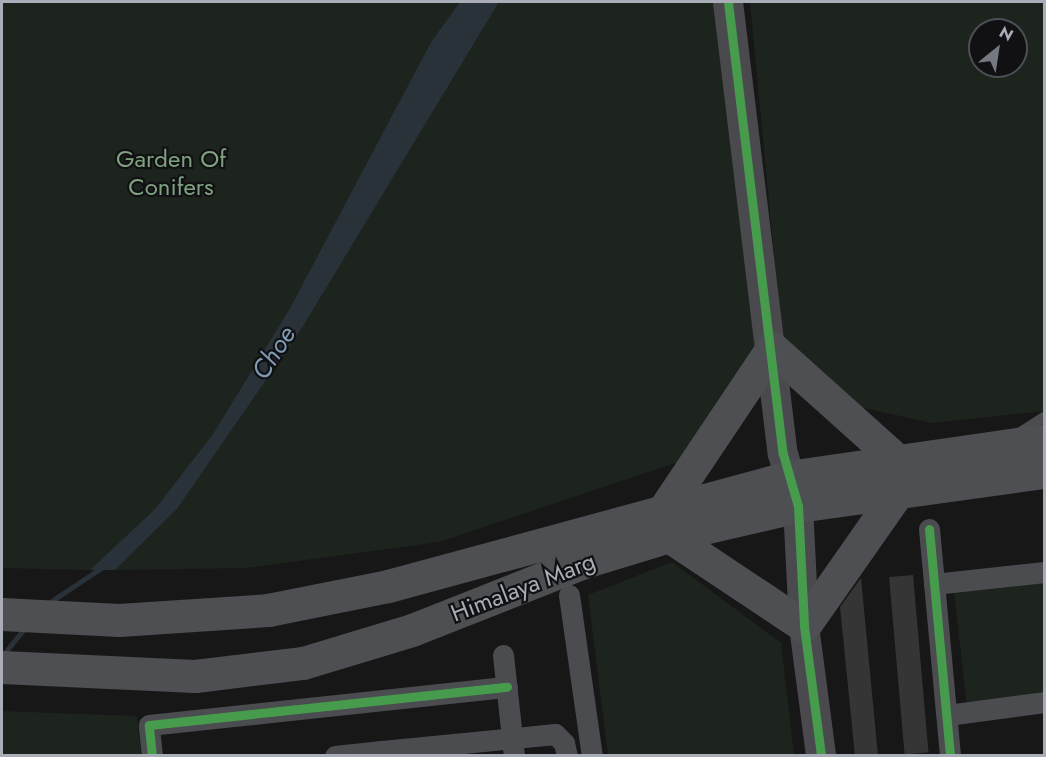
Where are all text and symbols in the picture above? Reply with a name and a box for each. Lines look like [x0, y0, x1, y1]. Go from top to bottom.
north arrow [968, 18, 1028, 78]
text: N [995, 21, 1018, 47]
park label: Garden Of Conifers [116, 145, 226, 201]
water label: Choe [245, 320, 303, 386]
street label: Himalaya Marg [447, 546, 599, 628]

